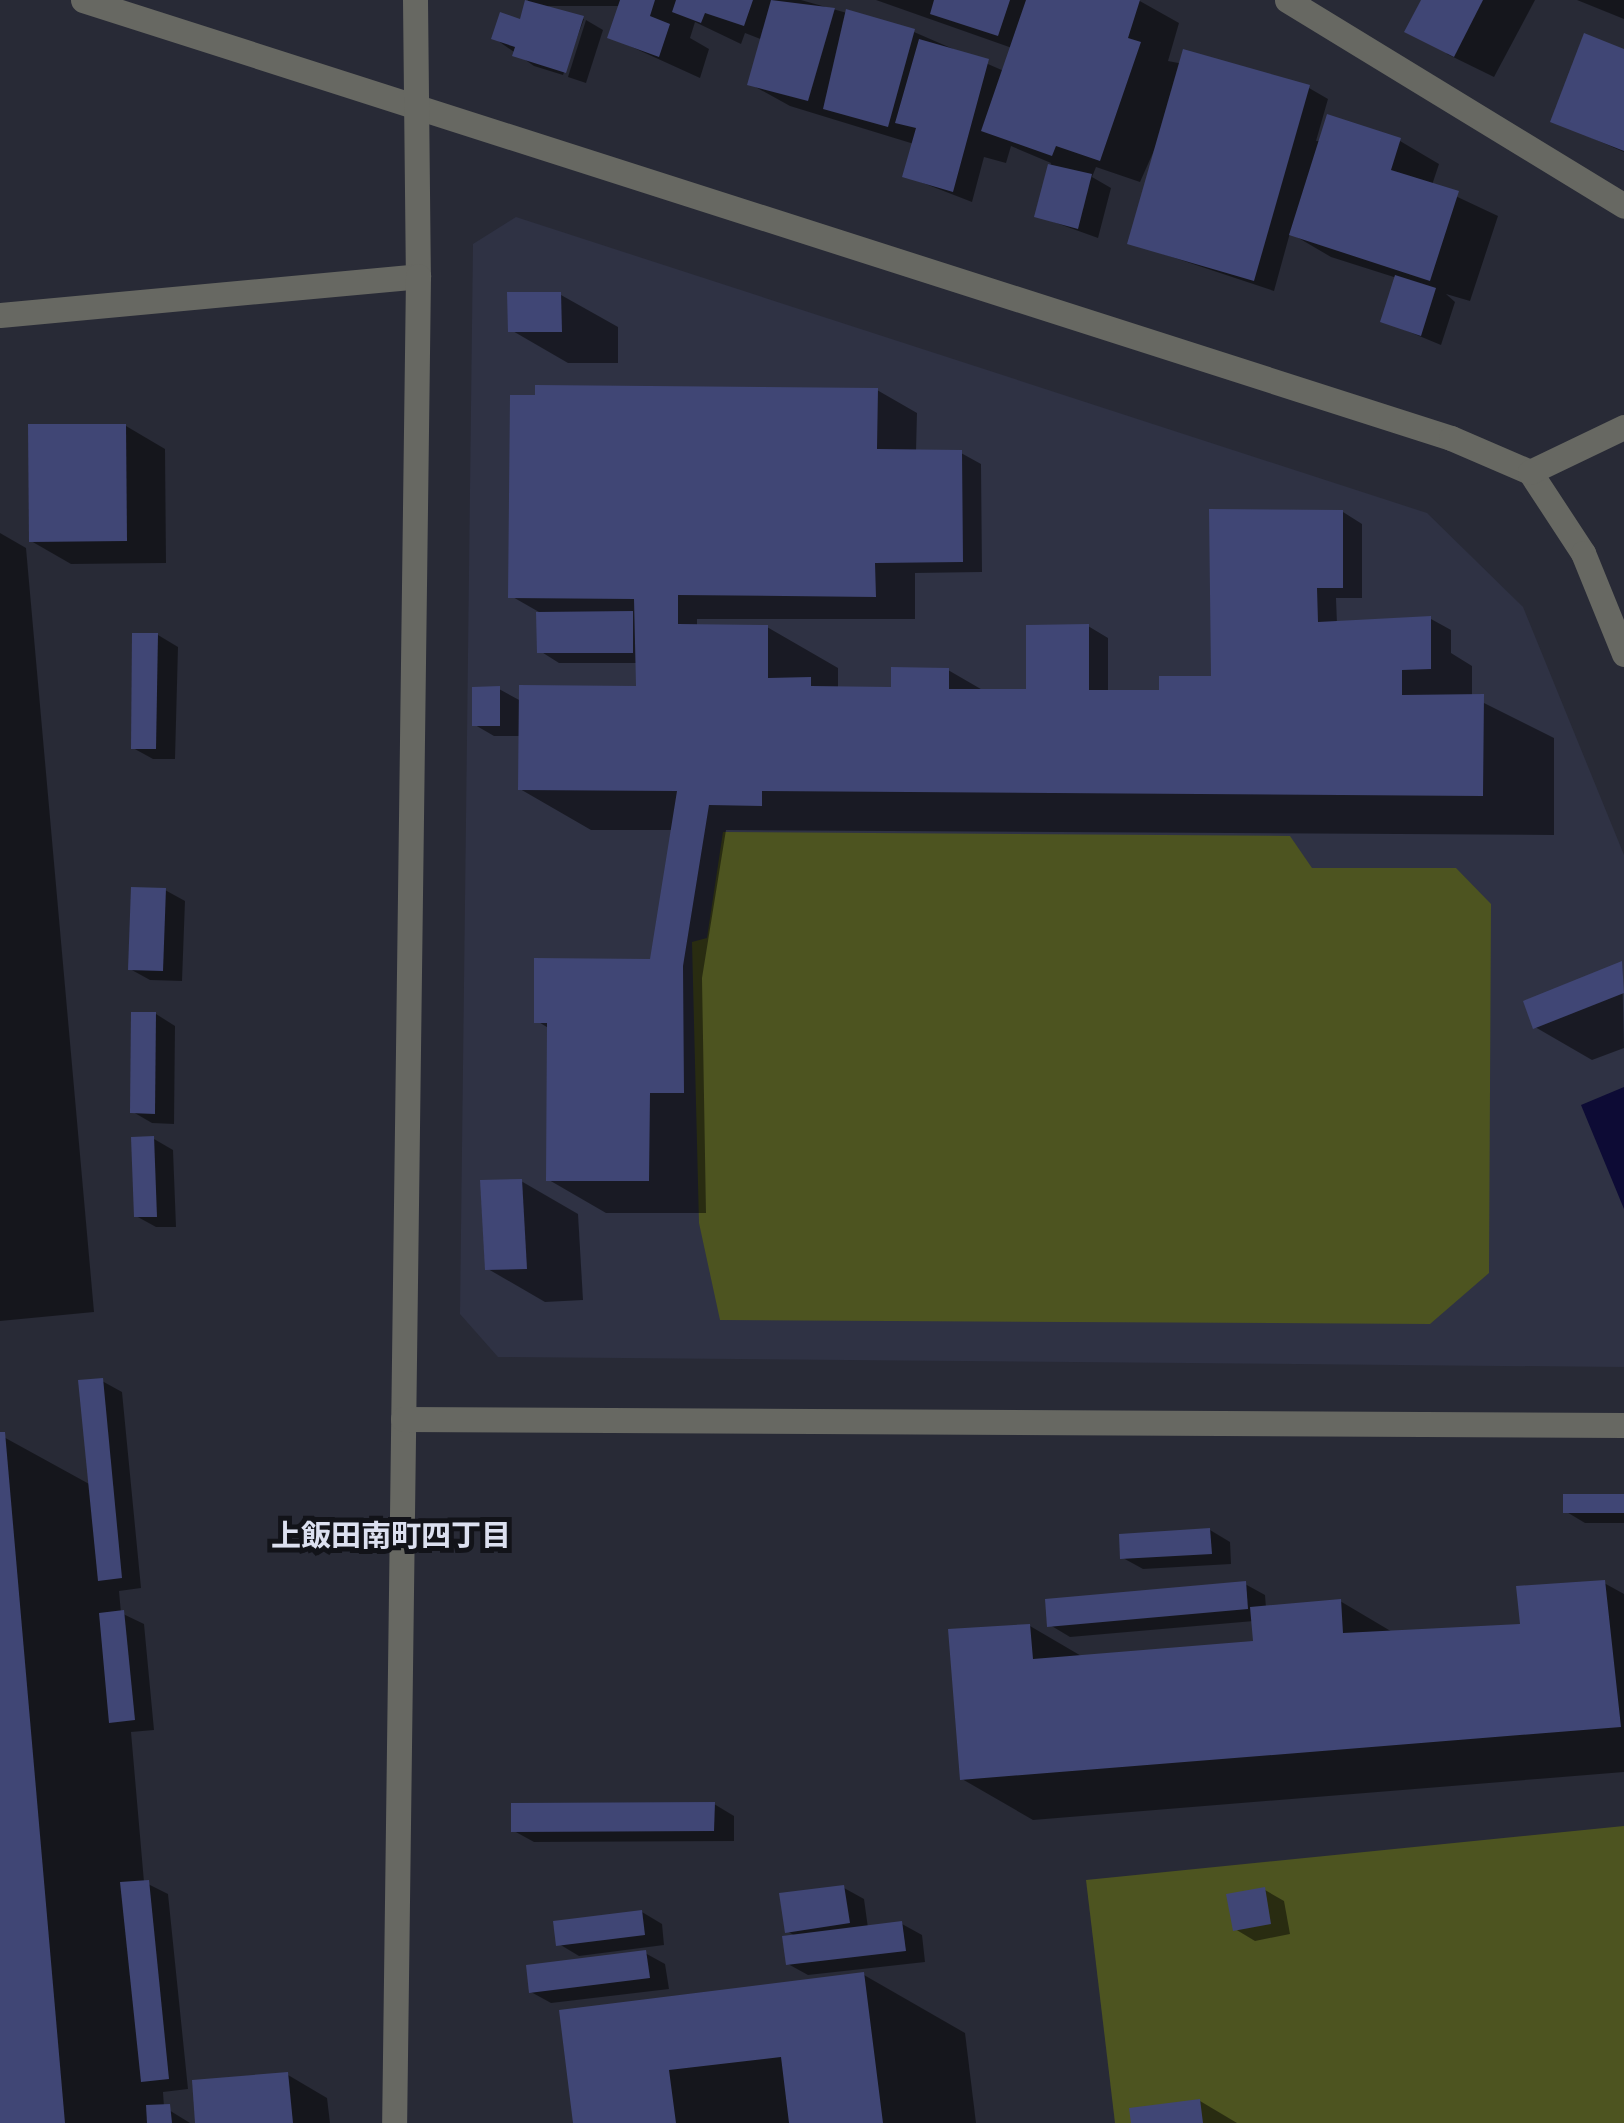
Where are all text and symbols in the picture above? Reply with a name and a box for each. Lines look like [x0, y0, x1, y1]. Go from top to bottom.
district label: 上飯田南町四丁目 [271, 1517, 511, 1553]

